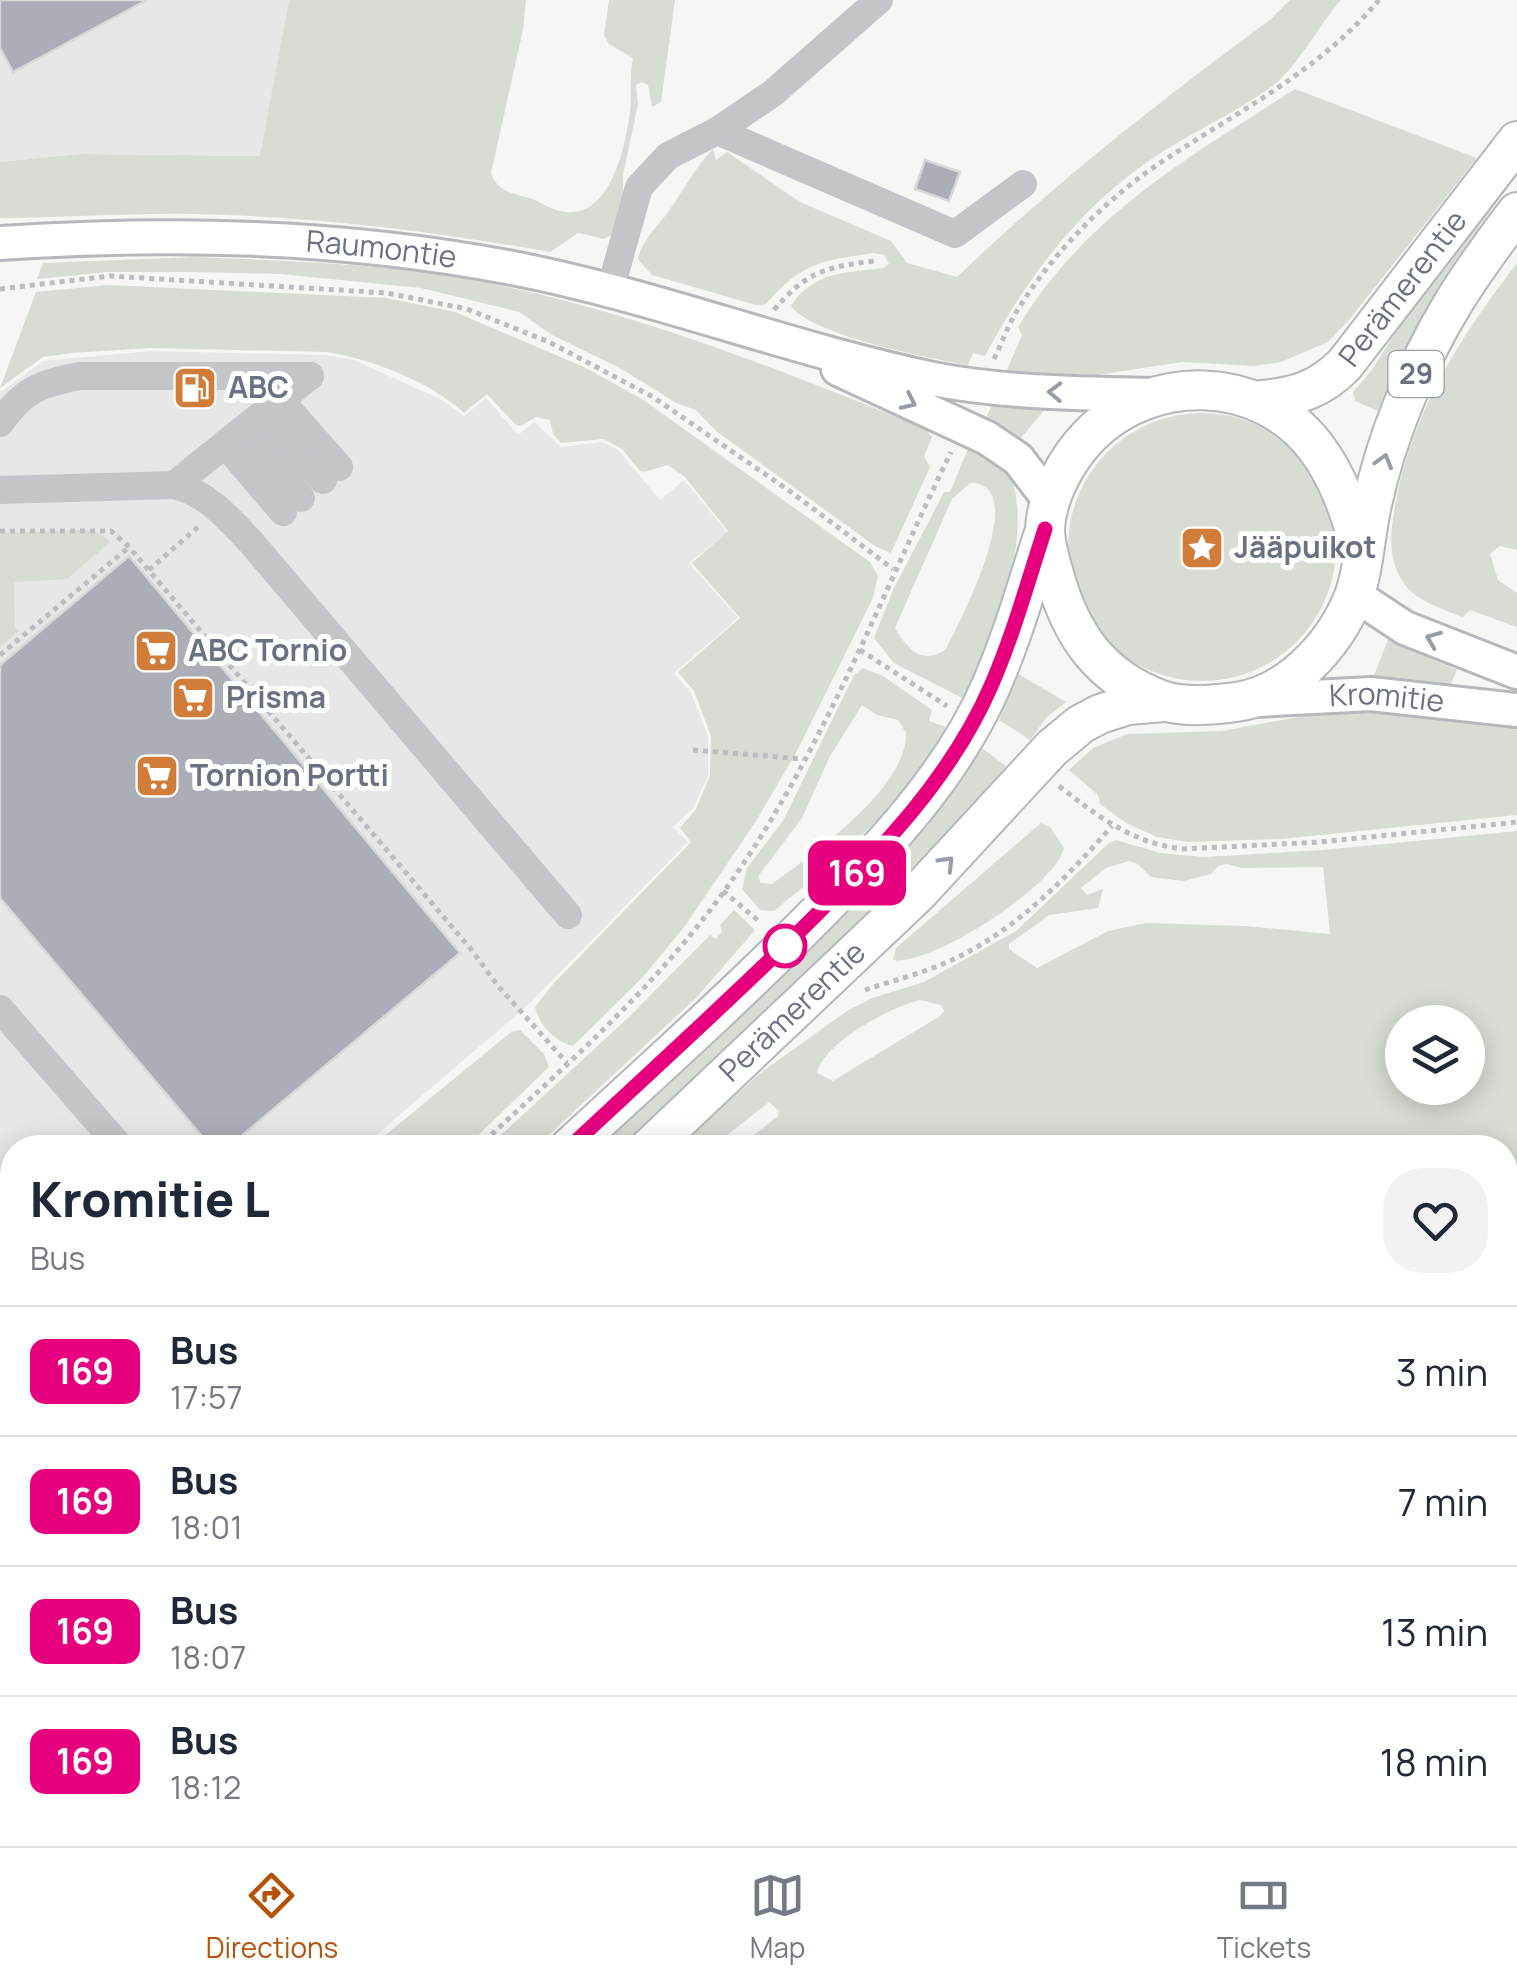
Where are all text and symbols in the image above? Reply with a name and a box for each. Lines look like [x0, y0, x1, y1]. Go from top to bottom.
street label: Perämerentie [1329, 201, 1475, 374]
street label: Raumontie [305, 220, 460, 277]
road number: 29 [1388, 351, 1444, 397]
fuel station icon: ABC [172, 365, 218, 411]
place label: ABC [228, 366, 289, 407]
one-way arrow [1046, 382, 1062, 403]
one-way arrow [899, 389, 917, 409]
one-way arrow [1372, 453, 1393, 471]
place icon: Jääpuikot [1179, 525, 1225, 571]
place label: Jääpuikot [1234, 526, 1377, 567]
supermarket icon: ABC Tornio [133, 628, 179, 674]
place label: ABC Tornio [188, 629, 347, 670]
one-way arrow [1425, 631, 1442, 651]
street label: Kromitie [1328, 672, 1446, 721]
supermarket icon: Prisma [170, 675, 216, 721]
place label: Prisma [226, 676, 326, 717]
supermarket icon: Tornion Portti [134, 753, 180, 799]
place label: Tornion Portti [190, 754, 389, 795]
line badge: 169 [800, 840, 914, 906]
text: 169 [828, 849, 886, 897]
one-way arrow [935, 856, 953, 875]
unlabelled marker [764, 925, 806, 967]
street label: Perämerentie [710, 931, 874, 1090]
map controls [1385, 1005, 1485, 1105]
button: layers [1385, 1005, 1485, 1105]
text: Kromitie L [30, 1166, 270, 1231]
button: heart [1383, 1168, 1488, 1273]
text: Bus [30, 1236, 85, 1280]
text: Bus [170, 1323, 238, 1375]
text: 3 min [1396, 1345, 1488, 1397]
text: 169 [56, 1347, 114, 1395]
text: 17:57 [170, 1375, 243, 1419]
text: Bus [170, 1453, 238, 1505]
text: 7 min [1398, 1475, 1488, 1527]
text: 169 [56, 1477, 114, 1525]
text: 18:01 [170, 1505, 243, 1549]
text: Bus [170, 1583, 238, 1635]
text: 13 min [1381, 1605, 1488, 1657]
text: 169 [56, 1607, 114, 1655]
text: 18:07 [170, 1635, 246, 1679]
text: Bus [170, 1713, 238, 1765]
text: 18 min [1380, 1735, 1488, 1787]
text: 169 [56, 1737, 114, 1785]
text: 18:12 [170, 1765, 241, 1809]
tab: Directions [206, 1868, 338, 1966]
tab: Map [750, 1868, 805, 1966]
tab: Tickets [1217, 1868, 1311, 1966]

